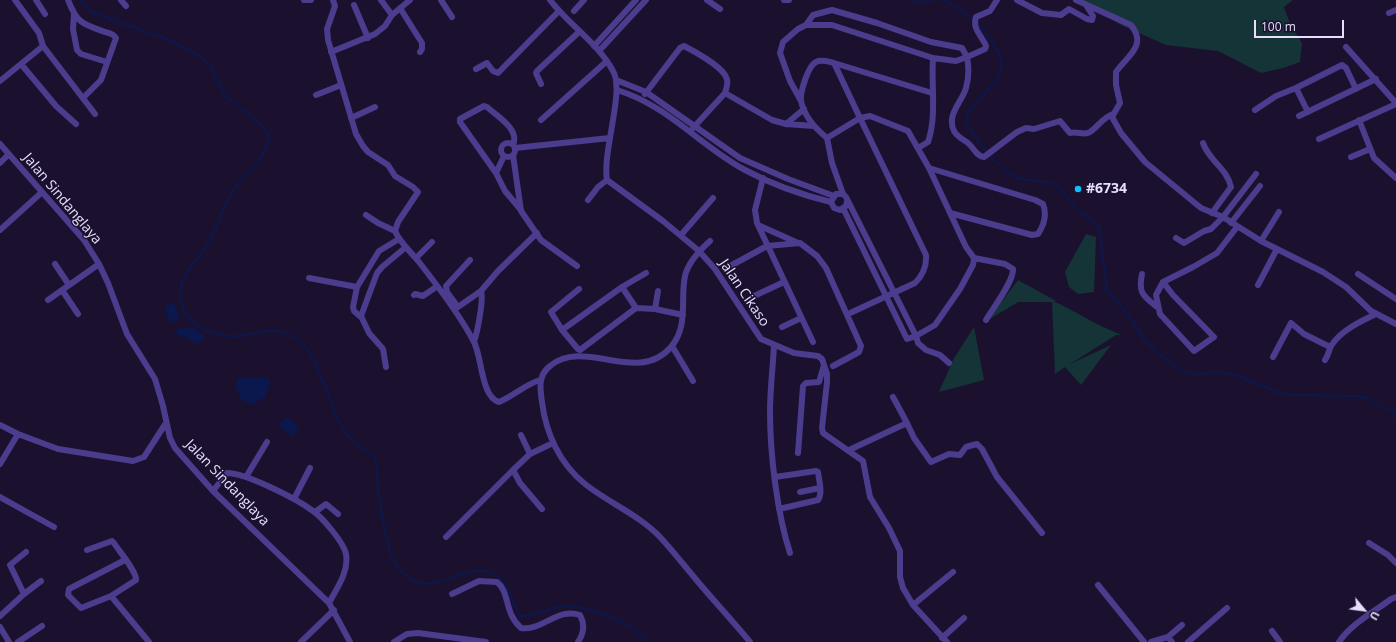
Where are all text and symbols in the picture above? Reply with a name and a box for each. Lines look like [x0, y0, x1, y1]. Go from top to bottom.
scale bar [1256, 12, 1346, 38]
text: 100 m [1261, 18, 1296, 35]
street label: Jalan Sindanglaya [19, 150, 105, 248]
place label: #6734 [1086, 181, 1127, 197]
marker: #6734 [1073, 184, 1083, 194]
street label: Jalan Cikaso [715, 256, 773, 330]
street label: Jalan Sindanglaya [182, 436, 272, 530]
north arrow [1344, 590, 1384, 630]
text: U [1366, 609, 1384, 623]

